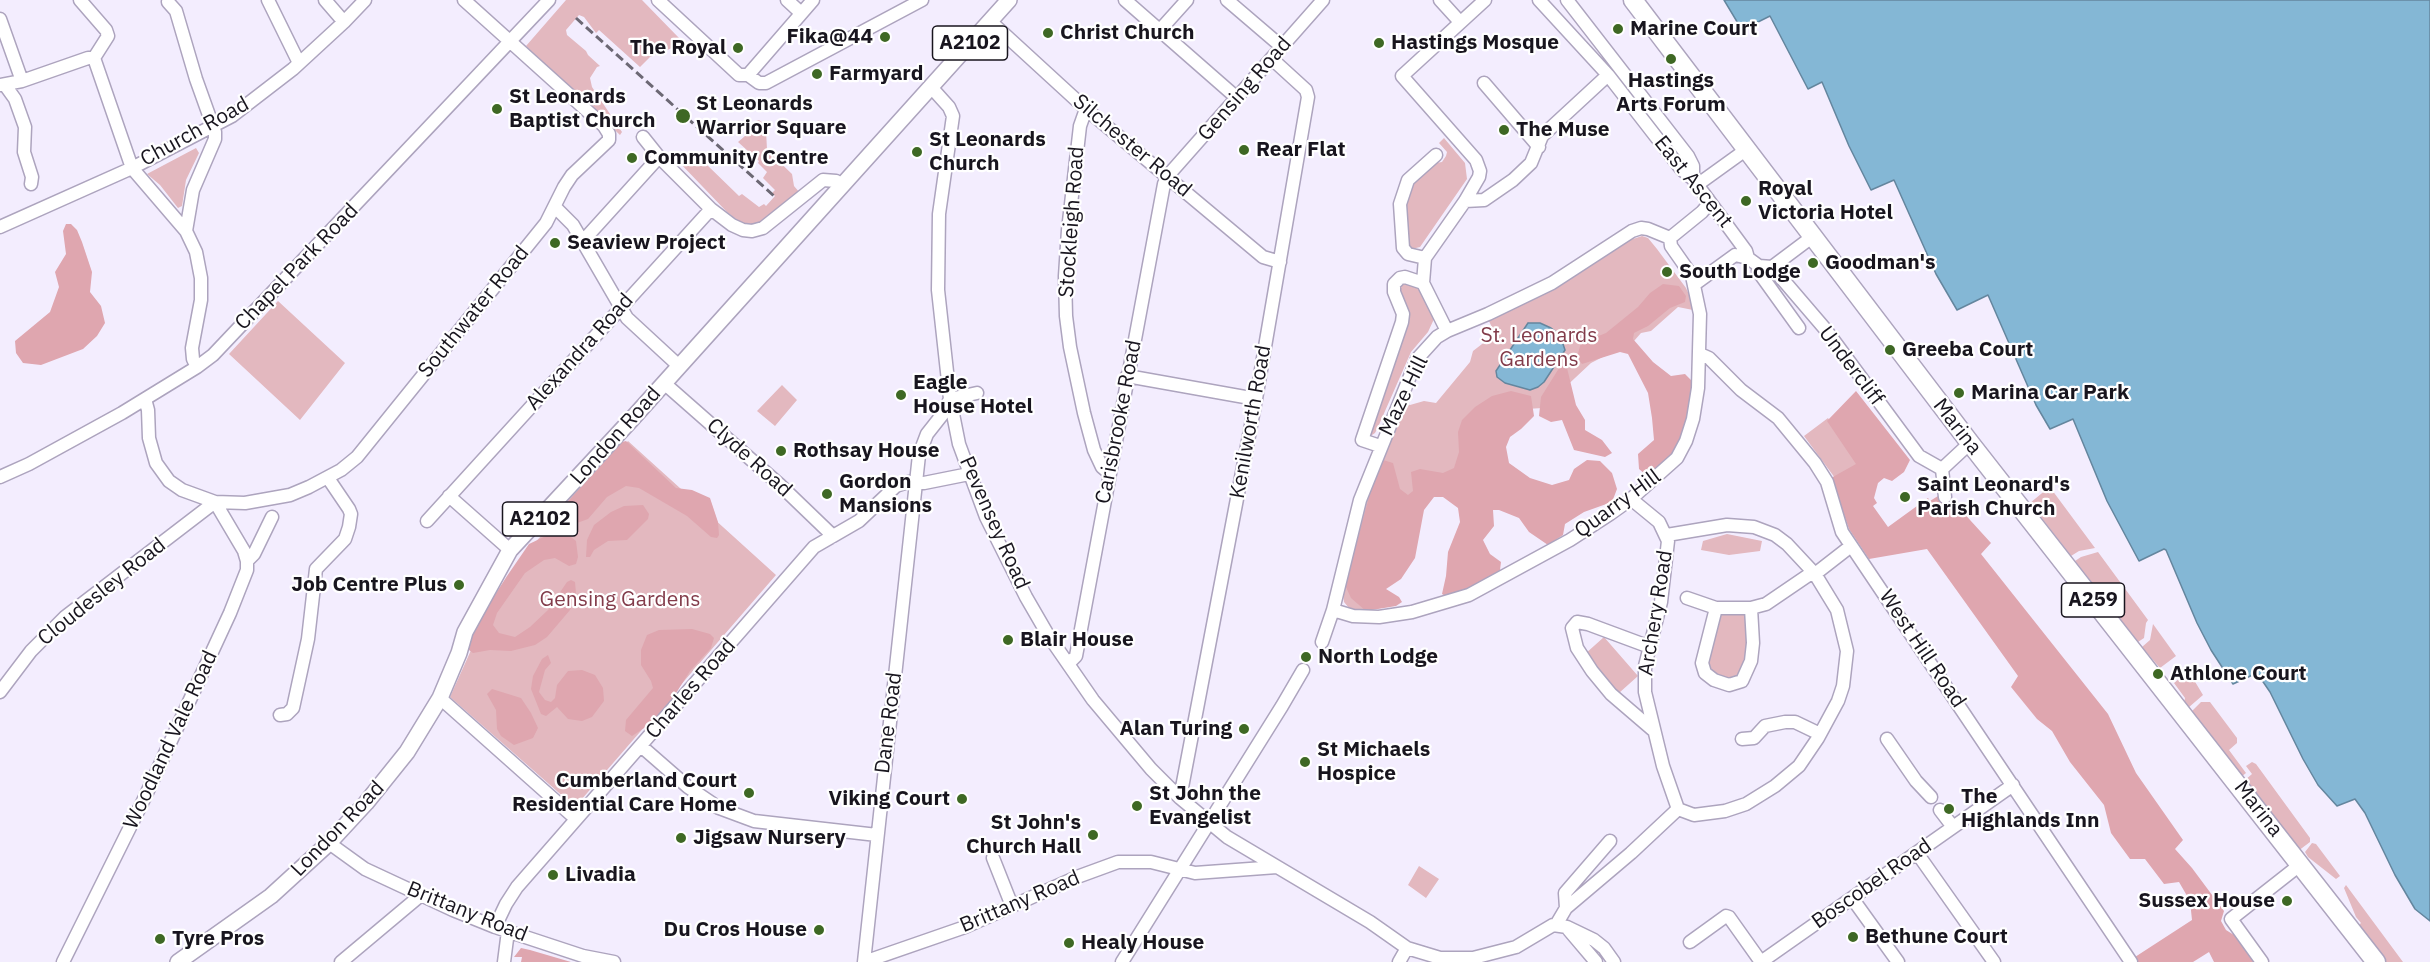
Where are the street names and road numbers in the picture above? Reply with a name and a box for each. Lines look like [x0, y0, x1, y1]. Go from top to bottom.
road number: A2102 [932, 26, 1008, 60]
street label: Gensing Road [1193, 32, 1297, 146]
street label: Silchester Road [1068, 89, 1196, 203]
street label: Church Road [136, 92, 254, 172]
street label: East Ascent [1648, 131, 1738, 233]
street label: Stockleigh Road [1054, 145, 1090, 299]
street label: Chapel Park Road [230, 198, 364, 336]
street label: Southwater Road [413, 241, 535, 383]
street label: Alexandra Road [521, 288, 639, 416]
street label: Undercliff [1813, 321, 1889, 411]
street label: Carisbrooke Road [1091, 338, 1147, 506]
street label: Kenilworth Road [1225, 343, 1277, 501]
street label: Maze Hill [1374, 352, 1434, 440]
street label: London Road [565, 382, 667, 490]
street label: Marina [1927, 394, 1987, 460]
street label: Clyde Road [701, 413, 797, 503]
street label: Pevensey Road [953, 453, 1035, 593]
street label: Quarry Hill [1570, 464, 1666, 544]
road number: A2102 [502, 502, 578, 536]
street label: Cloudesley Road [33, 533, 171, 651]
street label: Archery Road [1634, 548, 1678, 678]
road number: A259 [2062, 583, 2124, 617]
street label: West Hill Road [1873, 585, 1971, 713]
street label: Charles Road [641, 634, 741, 744]
street label: Woodland Vale Road [119, 647, 223, 833]
street label: Dane Road [870, 671, 908, 775]
street label: London Road [286, 776, 390, 882]
street label: Marina [2228, 776, 2288, 842]
street label: Boscobel Road [1807, 833, 1937, 935]
street label: Brittany Road [956, 865, 1084, 939]
street label: Brittany Road [403, 876, 531, 948]

